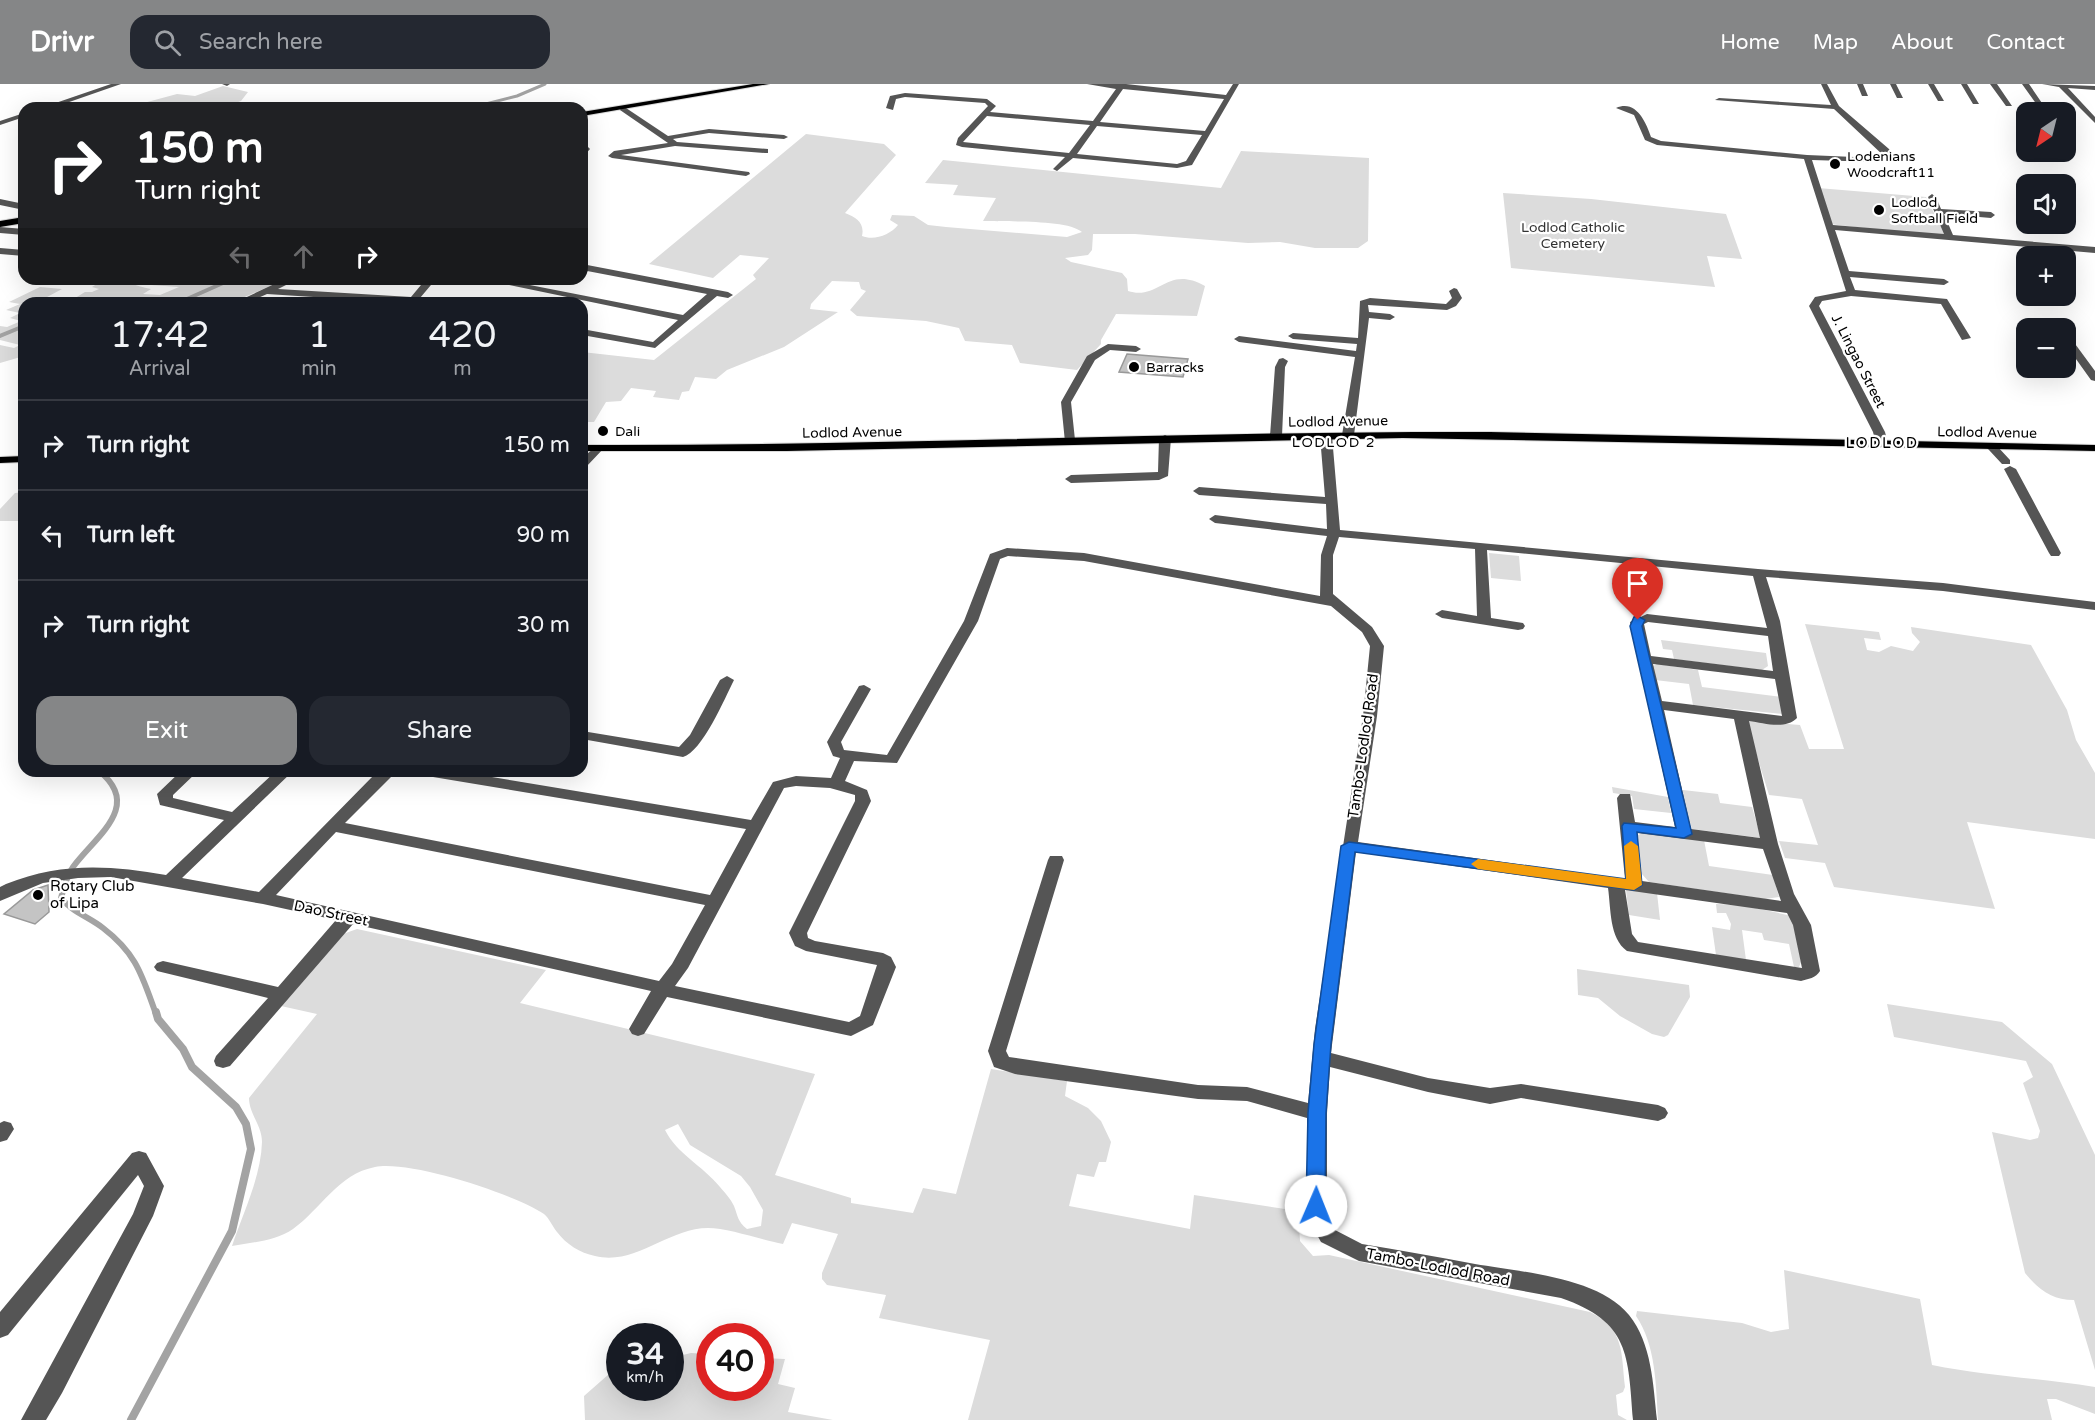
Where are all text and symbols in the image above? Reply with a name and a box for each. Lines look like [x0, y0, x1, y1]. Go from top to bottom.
search box [130, 15, 550, 69]
text: Drivr [30, 25, 94, 59]
icon: search [151, 26, 184, 59]
text: Search here [199, 29, 323, 55]
text: Home [1720, 30, 1780, 55]
text: Map [1813, 30, 1858, 55]
text: About [1891, 30, 1953, 55]
text: Contact [1986, 30, 2065, 55]
north arrow [2016, 102, 2076, 162]
map controls [2016, 102, 2076, 378]
text: 150 m [135, 123, 264, 174]
icon: right [36, 126, 114, 204]
place label: Lodenians Woodcraft11 [1847, 148, 1935, 181]
marker: Lodenians Woodcraft11 [1828, 157, 1842, 171]
text: Turn right [135, 174, 261, 207]
button: sound [2016, 174, 2076, 234]
place label: Lodlod Softball Field [1891, 194, 1978, 227]
marker: Lodlod Softball Field [1872, 203, 1886, 217]
park label: Lodlod Catholic Cemetery [1521, 219, 1625, 252]
icon: left [224, 240, 257, 273]
icon: ahead [287, 240, 320, 273]
icon: right [350, 240, 383, 273]
button: + [2016, 246, 2076, 306]
street label: J. Lingao Street [1828, 312, 1890, 411]
text: 17:42 [110, 314, 210, 357]
text: 1 [308, 314, 330, 357]
text: 420 [428, 314, 496, 357]
button: − [2016, 318, 2076, 378]
text: Arrival [129, 357, 191, 381]
text: min [301, 357, 337, 381]
text: m [453, 357, 472, 381]
place label: Barracks [1146, 359, 1204, 376]
marker: Barracks [1127, 360, 1141, 374]
street label: Lodlod Avenue [1288, 412, 1388, 431]
place label: Dali [615, 423, 640, 440]
street label: Lodlod Avenue [802, 423, 902, 442]
street label: Lodlod Avenue [1937, 423, 2037, 442]
marker: Dali [596, 424, 610, 438]
icon: right [36, 429, 69, 462]
text: Turn right [87, 432, 189, 458]
text: 150 m [503, 432, 570, 458]
district label: LODLOD 2 [1292, 434, 1376, 451]
district label: LODLOD [1845, 434, 1919, 452]
icon: left [36, 519, 69, 552]
text: Turn left [87, 522, 175, 548]
text: 90 m [516, 522, 570, 548]
pin [1612, 558, 1663, 620]
icon: arrive [1621, 567, 1654, 600]
icon: right [36, 609, 69, 642]
text: Turn right [87, 612, 189, 638]
text: 30 m [516, 612, 570, 638]
street label: Tambo-Lodlod Road [1344, 672, 1382, 820]
button: Exit [36, 696, 297, 765]
button: Share [309, 696, 570, 765]
place label: Rotary Club of Lipa [50, 877, 134, 912]
marker: Rotary Club of Lipa [31, 888, 45, 902]
street label: Dao Street [292, 896, 370, 930]
position arrow [1284, 1174, 1348, 1238]
street label: Tambo-Lodlod Road [1365, 1244, 1511, 1290]
speed limit sign: 40 [696, 1323, 774, 1401]
text: 34 [626, 1336, 664, 1373]
text: km/h [626, 1368, 664, 1386]

